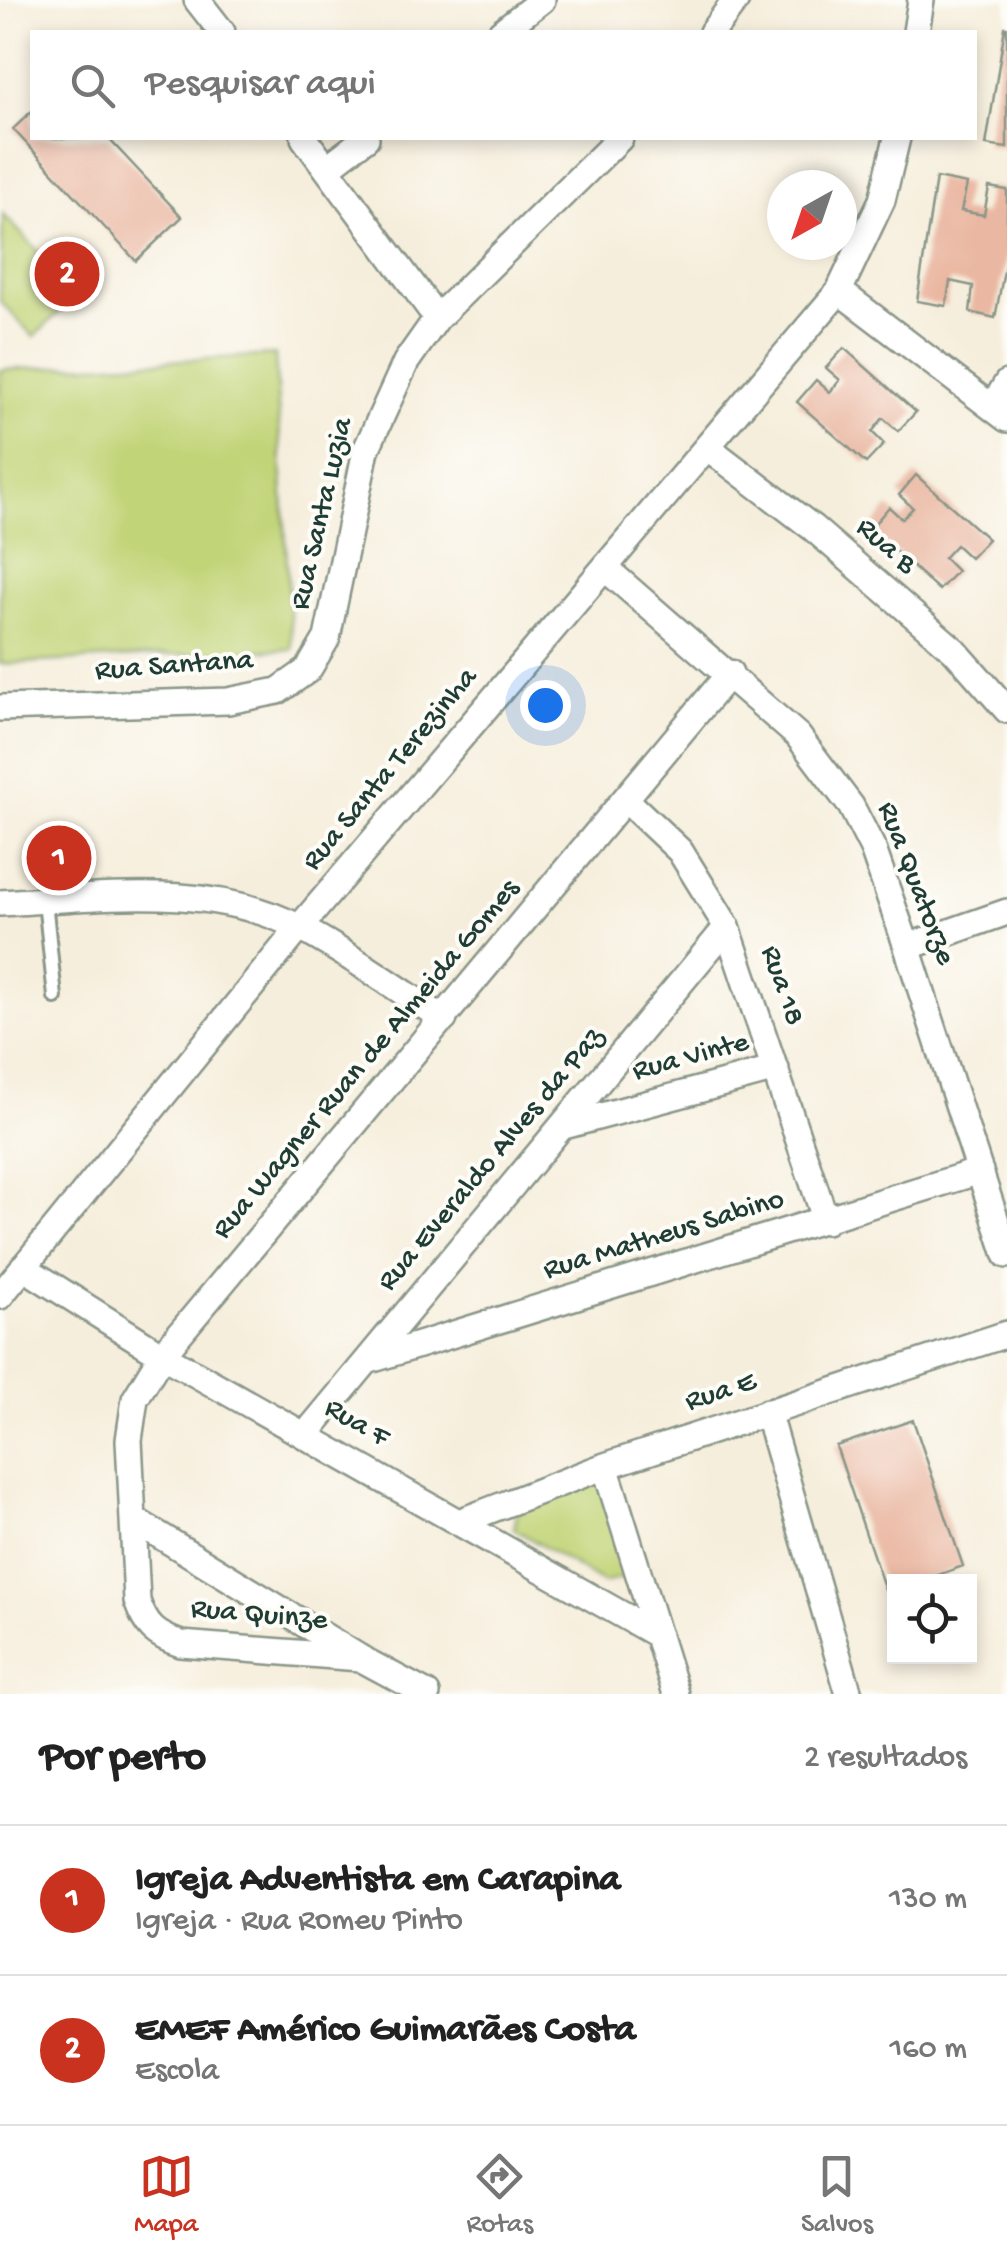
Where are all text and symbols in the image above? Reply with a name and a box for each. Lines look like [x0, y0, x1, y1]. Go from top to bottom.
search box [30, 30, 977, 140]
icon: search [65, 58, 120, 113]
text: Pesquisar aqui [145, 63, 376, 107]
north arrow [767, 170, 857, 260]
pin: 2 [34, 236, 100, 312]
street label: Rua Santa Luzia [284, 413, 362, 613]
street label: Rua B [848, 511, 923, 583]
street label: Rua Santana [94, 644, 255, 690]
street label: Rua Santa Terezinha [296, 660, 487, 879]
your location [520, 680, 571, 731]
street label: Rua Quatorze [868, 798, 962, 971]
pin: 1 [27, 820, 92, 896]
street label: Rua Wagner Ruan de Almeida Gomes [206, 872, 529, 1247]
street label: Rua 18 [751, 941, 811, 1031]
street label: Rua Everaldo Alves da Paz [371, 1020, 613, 1299]
street label: Rua Vinte [629, 1026, 753, 1090]
street label: Rua Matheus Sabino [539, 1183, 789, 1289]
street label: Rua E [681, 1365, 762, 1421]
street label: Rua F [317, 1392, 396, 1457]
map controls [887, 1574, 977, 1664]
button: locate [887, 1574, 977, 1664]
street label: Rua Quinze [189, 1593, 329, 1639]
text: Por perto [40, 1735, 206, 1784]
text: 2 resultados [804, 1740, 967, 1778]
text: Igreja Adventista em Carapina [135, 1859, 620, 1903]
text: 1 [66, 1881, 79, 1919]
text: 130 m [889, 1881, 967, 1919]
text: Igreja · Rua Romeu Pinto [135, 1903, 463, 1941]
text: EMEF Américo Guimarães Costa [135, 2009, 636, 2053]
text: 2 [65, 2031, 80, 2069]
text: 160 m [889, 2031, 967, 2069]
text: Escola [135, 2053, 219, 2091]
tab: Mapa [134, 2149, 198, 2242]
tab: Rotas [466, 2149, 533, 2242]
tab: Salvos [801, 2149, 873, 2242]

